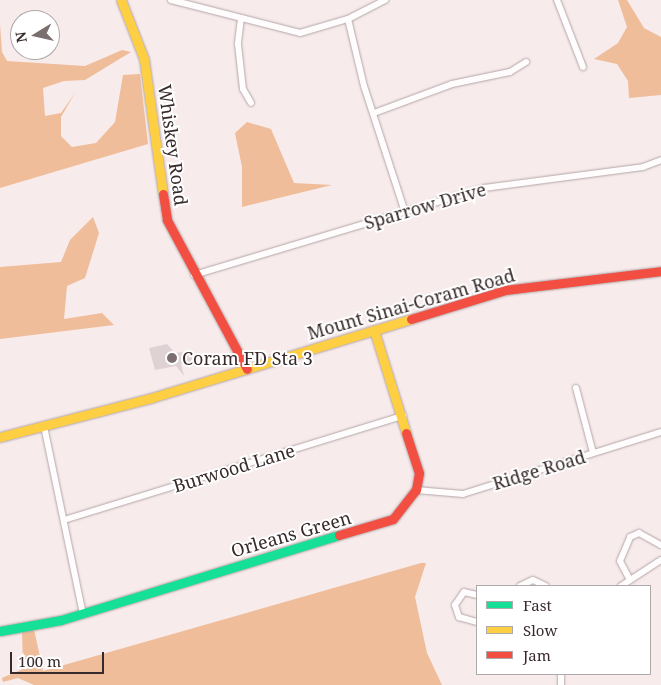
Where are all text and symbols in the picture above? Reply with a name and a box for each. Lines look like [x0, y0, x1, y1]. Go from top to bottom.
north arrow [10, 10, 60, 60]
text: N [10, 30, 31, 44]
street label: Whiskey Road [154, 83, 192, 207]
street label: Sparrow Drive [362, 178, 488, 234]
street label: Mount Sinai-Coram Road [305, 264, 517, 344]
place label: Coram FD Sta 3 [182, 347, 313, 369]
marker: Coram FD Sta 3 [166, 352, 178, 364]
street label: Burwood Lane [170, 439, 298, 497]
street label: Ridge Road [490, 446, 588, 494]
street label: Orleans Green [229, 507, 353, 561]
legend [476, 585, 651, 675]
text: Fast [523, 595, 552, 615]
text: Slow [523, 620, 557, 640]
scale bar [12, 642, 106, 674]
text: Jam [523, 645, 551, 665]
text: 100 m [18, 651, 61, 671]

